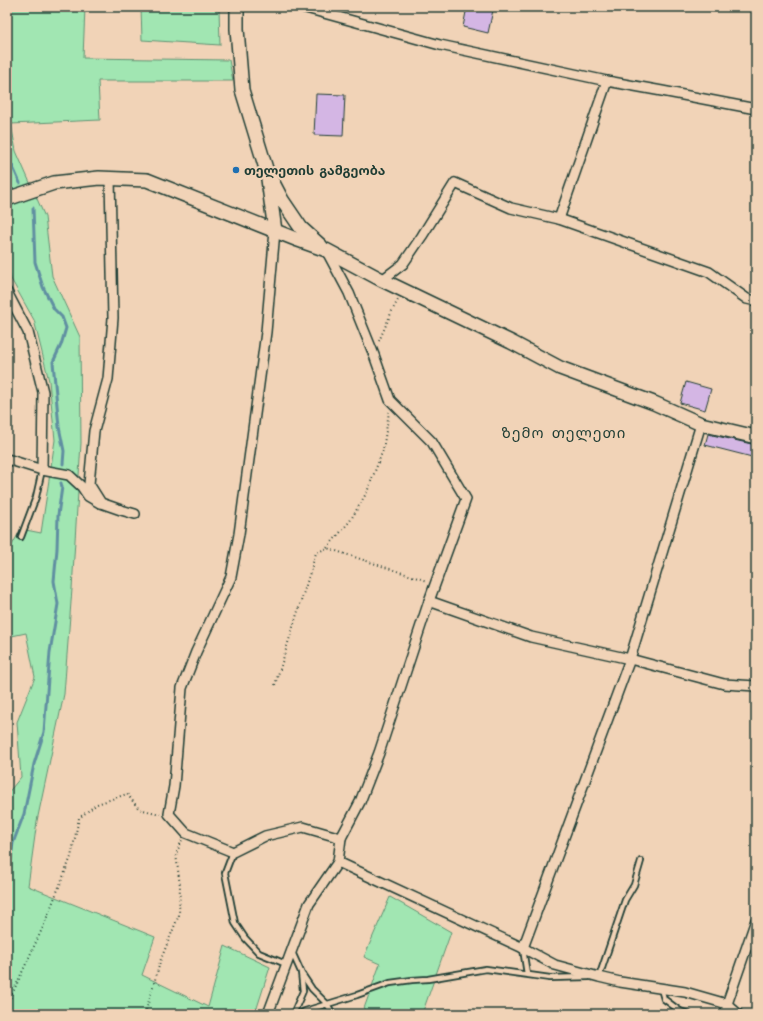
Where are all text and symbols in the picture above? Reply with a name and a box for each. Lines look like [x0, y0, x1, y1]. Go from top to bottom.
place label: თელეთის გამგეობა [244, 162, 385, 180]
marker: თელეთის გამგეობა [231, 165, 241, 175]
district label: ზემო თელეთი [502, 423, 626, 444]

